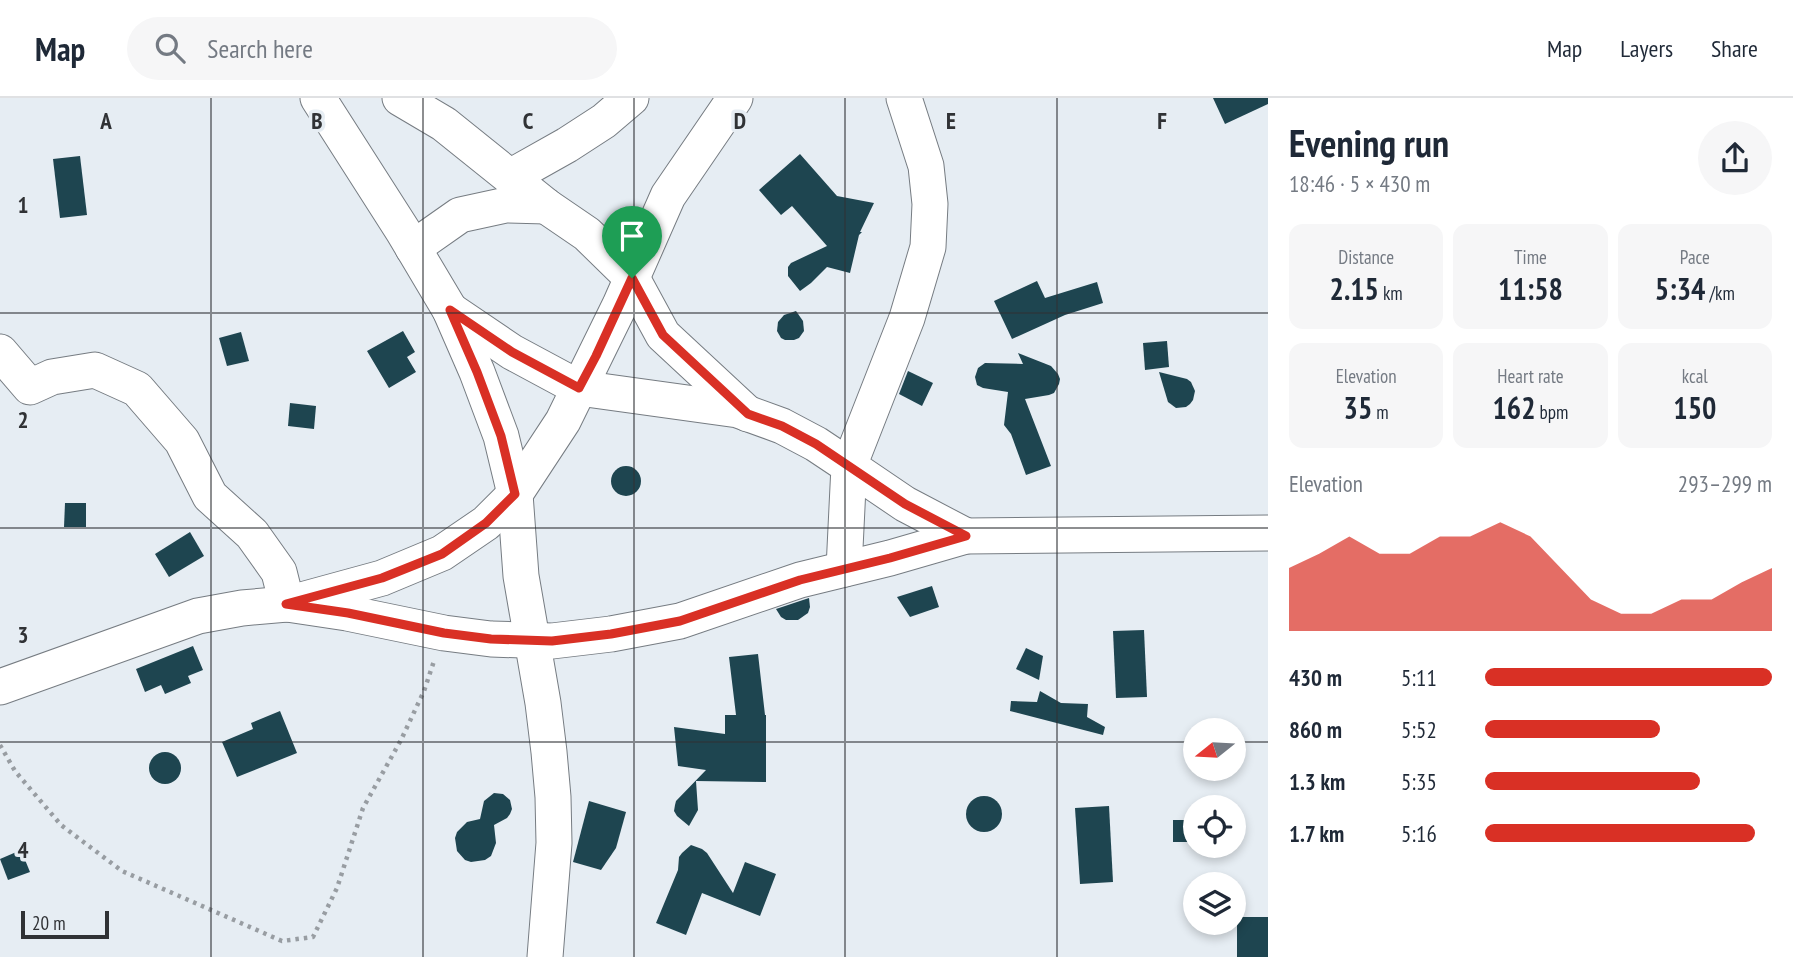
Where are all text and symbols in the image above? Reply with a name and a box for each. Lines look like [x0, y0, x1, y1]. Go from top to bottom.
search box [127, 17, 617, 80]
text: Map [35, 27, 85, 70]
icon: search [151, 29, 189, 67]
text: Search here [207, 32, 313, 65]
text: Map [1547, 33, 1582, 64]
text: Layers [1620, 33, 1673, 64]
text: Share [1711, 33, 1758, 64]
text: A [99, 106, 112, 135]
text: B [311, 106, 323, 135]
text: C [523, 106, 534, 135]
text: D [734, 106, 746, 135]
text: E [946, 106, 956, 135]
text: F [1157, 106, 1167, 135]
text: Evening run [1289, 118, 1449, 167]
button: share [1698, 121, 1772, 195]
text: 18:46 · 5 × 430 m [1289, 169, 1430, 198]
text: 1 [18, 190, 29, 219]
pin [602, 206, 662, 278]
icon: arrive [613, 217, 651, 255]
text: Distance [1338, 245, 1394, 269]
text: Time [1514, 245, 1547, 269]
text: Pace [1680, 245, 1710, 269]
text: 2.15 [1330, 269, 1379, 308]
text: 11:58 [1498, 269, 1563, 308]
text: 5:34 [1655, 269, 1705, 308]
text: km [1379, 281, 1403, 305]
text: /km [1705, 281, 1735, 305]
text: Elevation [1336, 364, 1397, 388]
text: Heart rate [1497, 364, 1564, 388]
text: kcal [1682, 364, 1708, 388]
text: 35 [1344, 388, 1372, 427]
text: 162 [1493, 388, 1536, 427]
text: 150 [1673, 388, 1716, 427]
text: m [1372, 400, 1389, 424]
text: bpm [1536, 400, 1568, 424]
text: 2 [18, 405, 29, 434]
text: Elevation [1289, 469, 1363, 498]
text: 293–299 m [1678, 469, 1772, 498]
text: 3 [18, 620, 29, 649]
text: 430 m [1289, 663, 1342, 692]
text: 5:11 [1401, 663, 1437, 692]
text: 860 m [1289, 715, 1342, 744]
text: 5:52 [1401, 715, 1437, 744]
north arrow [1183, 718, 1246, 780]
map controls [1183, 718, 1246, 935]
text: 1.3 km [1289, 767, 1345, 796]
text: 5:35 [1401, 767, 1437, 796]
button: locate [1183, 795, 1246, 858]
text: 1.7 km [1289, 819, 1344, 848]
text: 5:16 [1401, 819, 1437, 848]
text: 4 [18, 835, 29, 864]
button: layers [1183, 872, 1246, 935]
scale bar [21, 908, 108, 940]
text: 20 m [32, 911, 66, 935]

